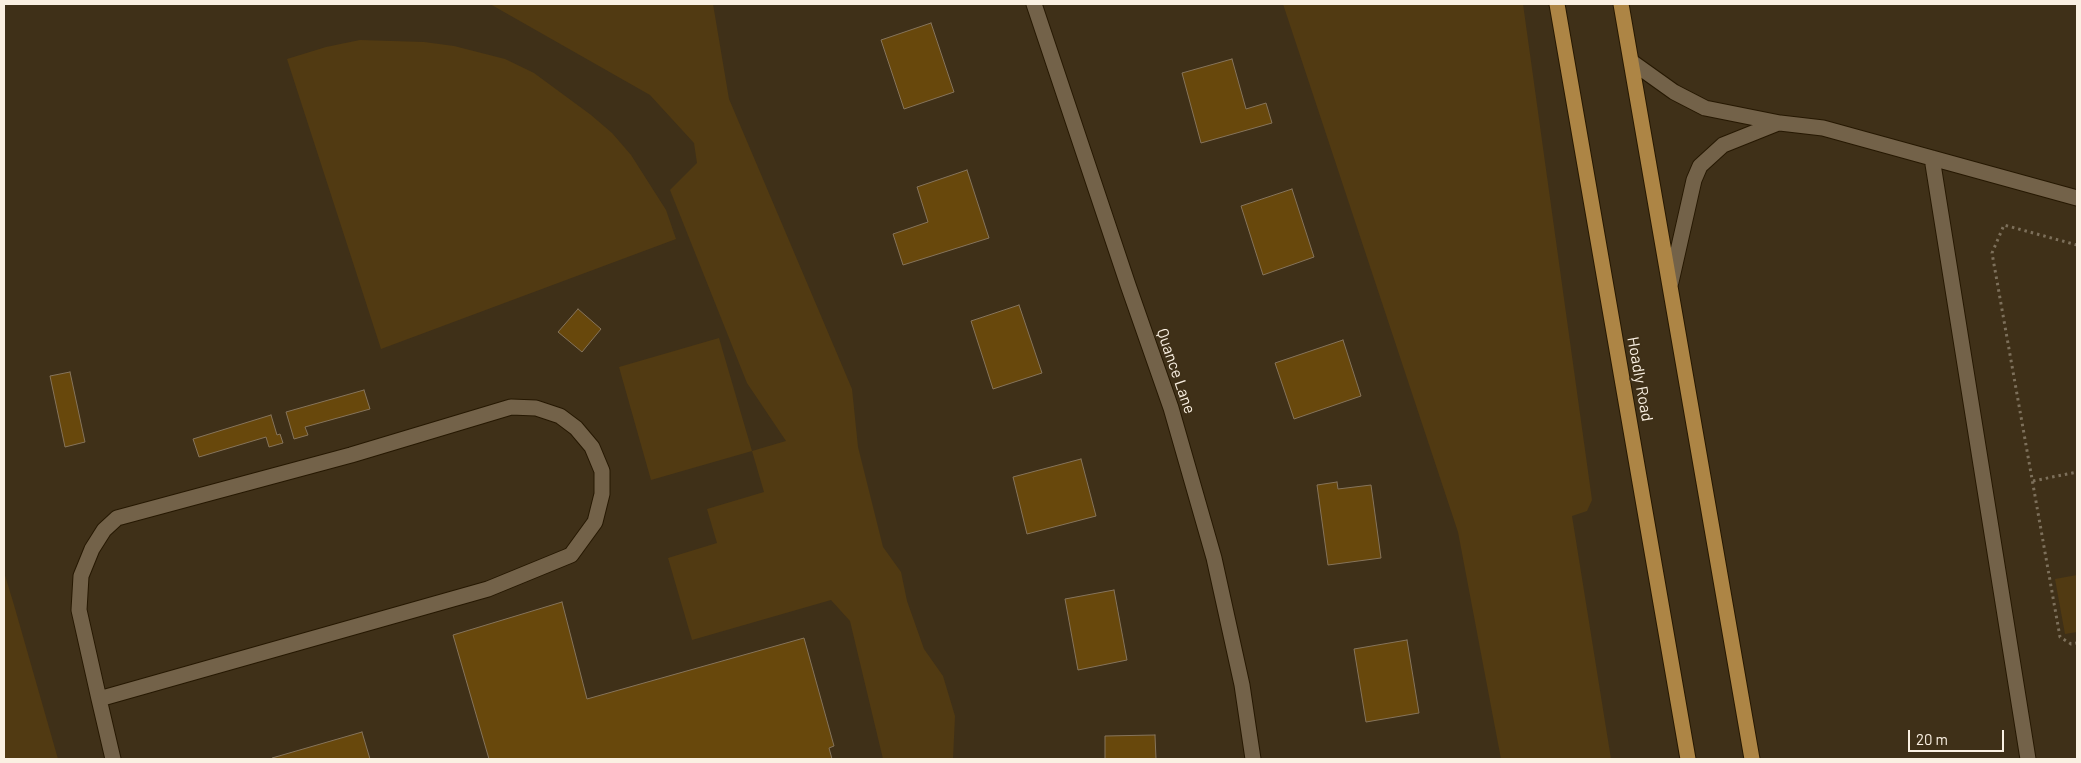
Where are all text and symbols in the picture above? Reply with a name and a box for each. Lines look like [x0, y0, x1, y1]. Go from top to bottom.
street label: Quance Lane [1152, 326, 1200, 416]
street label: Hoadly Road [1623, 335, 1657, 423]
scale bar [1911, 720, 2007, 752]
text: 20 m [1916, 730, 1948, 748]

